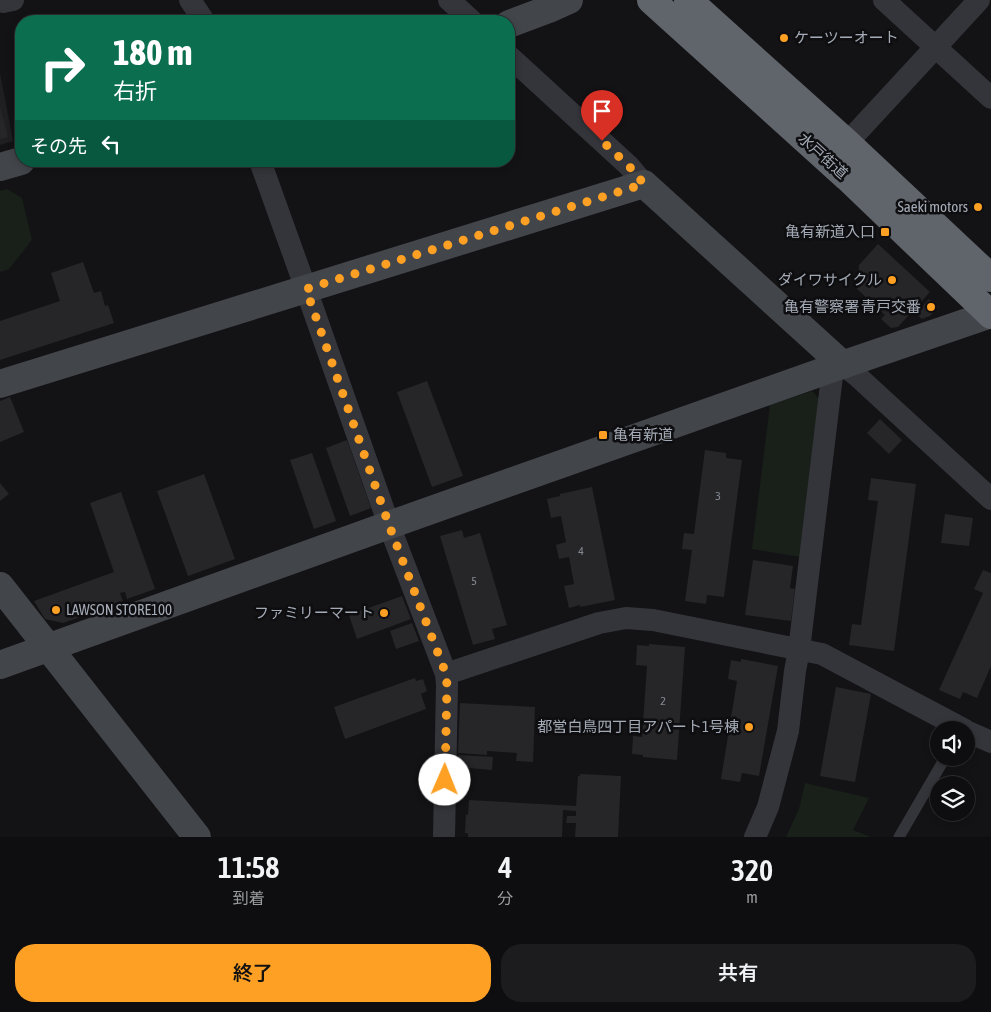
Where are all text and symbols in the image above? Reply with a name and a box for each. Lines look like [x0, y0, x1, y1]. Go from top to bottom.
place label: ケーツーオート [794, 29, 899, 46]
text: 180 m [113, 32, 192, 72]
marker: ケーツーオート [778, 32, 790, 44]
icon: right [30, 35, 95, 100]
text: 右折 [113, 78, 157, 104]
pin [581, 90, 623, 141]
icon: arrive [588, 97, 616, 125]
street label: 水戸街道 [795, 129, 851, 182]
icon: left [97, 130, 125, 158]
text: その先 [30, 135, 87, 157]
place label: Saeki motors [897, 198, 968, 215]
marker: Saeki motors [972, 201, 984, 213]
place label: 亀有新道入口 [785, 223, 875, 240]
marker: 亀有新道入口 [879, 226, 891, 238]
place label: ダイワサイクル [778, 271, 882, 288]
marker: ダイワサイクル [886, 274, 898, 286]
place label: 亀有警察署 青戸交番 [784, 298, 921, 315]
marker: 亀有警察署 青戸交番 [925, 301, 937, 313]
place label: 亀有新道 [613, 426, 673, 443]
marker: 亀有新道 [597, 429, 609, 441]
house number: 3 [715, 489, 721, 503]
house number: 4 [578, 544, 584, 558]
house number: 5 [471, 574, 477, 588]
place label: LAWSON STORE100 [66, 601, 172, 618]
marker: LAWSON STORE100 [50, 604, 62, 616]
place label: ファミリーマート [254, 604, 374, 621]
marker: ファミリーマート [378, 607, 390, 619]
house number: 2 [660, 694, 666, 708]
place label: 都営白鳥四丁目アパート1号棟 [537, 718, 739, 735]
marker: 都営白鳥四丁目アパート1号棟 [743, 721, 755, 733]
map controls [930, 721, 975, 821]
button: sound [930, 721, 975, 766]
position arrow [418, 753, 470, 805]
button: layers [930, 776, 975, 821]
text: 11:58 [218, 850, 279, 884]
text: 4 [498, 850, 512, 884]
text: 320 [731, 853, 773, 887]
text: m [746, 888, 758, 906]
text: 到着 [233, 889, 265, 907]
text: 分 [497, 889, 513, 907]
button: 終了 [15, 944, 491, 1002]
button: 共有 [501, 944, 976, 1002]

